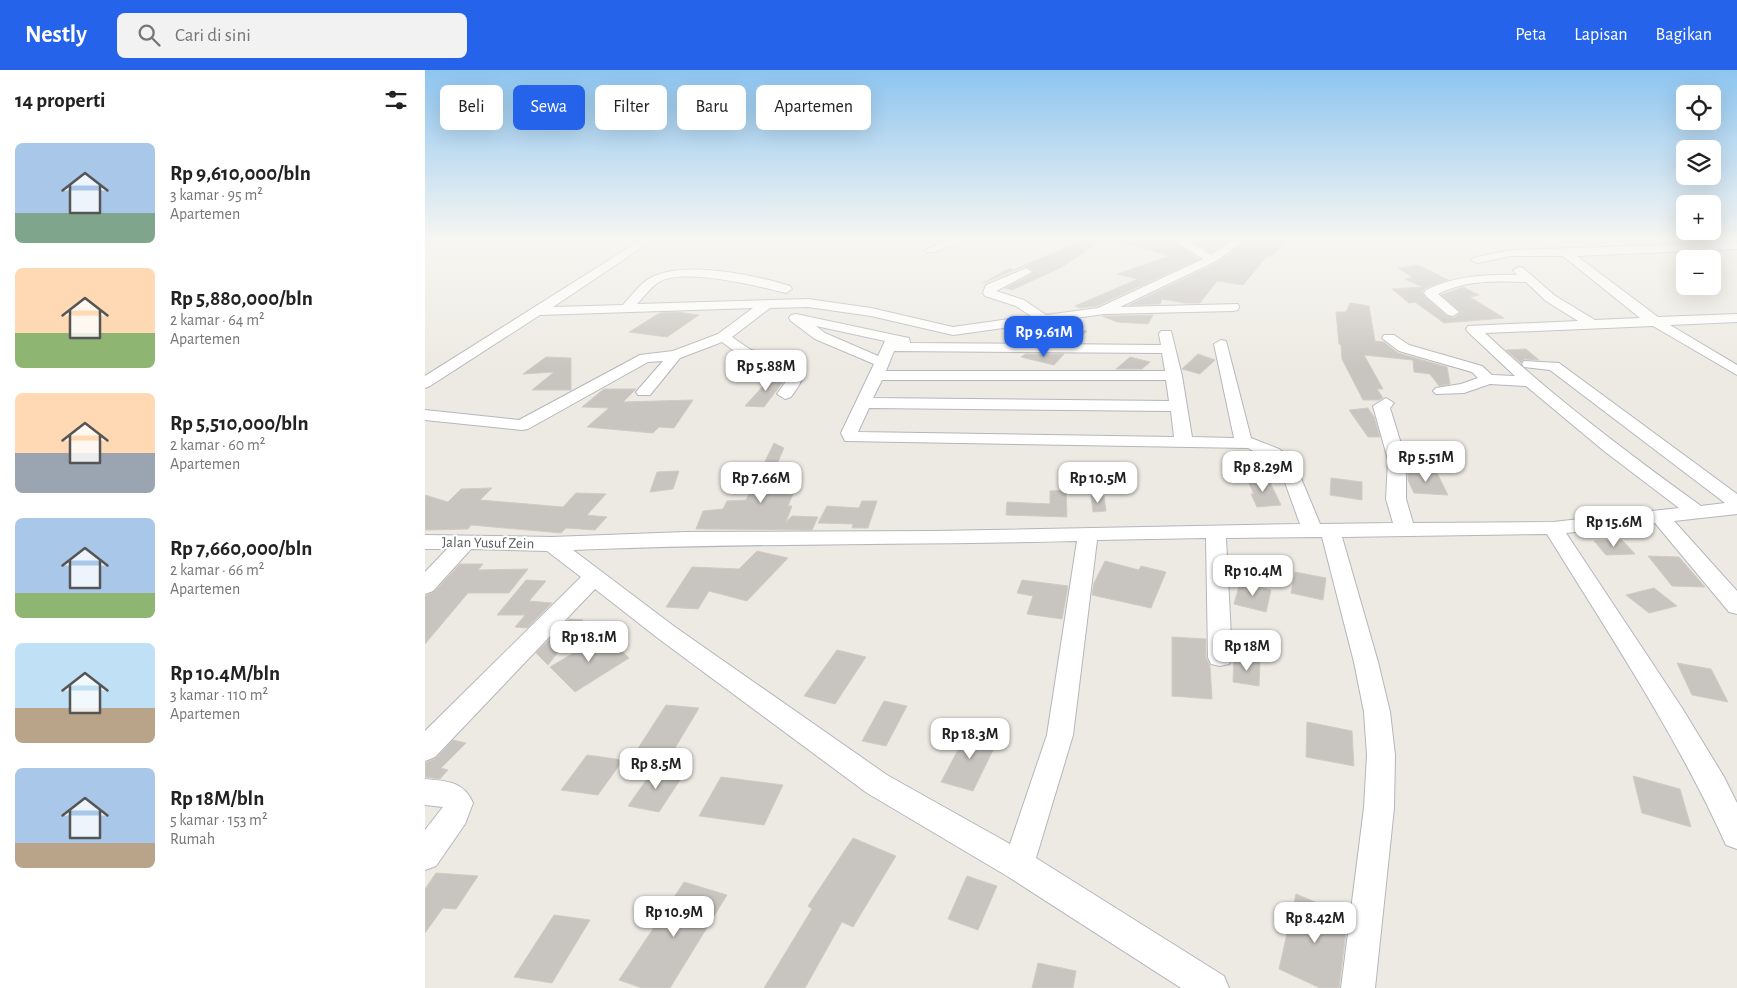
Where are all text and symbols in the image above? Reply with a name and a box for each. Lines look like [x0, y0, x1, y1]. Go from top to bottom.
search box [117, 13, 467, 58]
icon: search [135, 21, 163, 49]
text: Nestly [25, 23, 87, 47]
text: Cari di sini [175, 26, 251, 45]
text: Peta [1515, 26, 1546, 44]
text: Lapisan [1574, 26, 1628, 44]
text: Bagikan [1656, 26, 1712, 44]
chip: Beli [440, 85, 503, 130]
chip: Sewa [513, 85, 585, 130]
chip: Filter [595, 85, 667, 130]
chip: Baru [677, 85, 746, 130]
chip: Apartemen [756, 85, 871, 130]
map controls [1676, 85, 1721, 295]
button: locate [1676, 85, 1721, 130]
icon: filters [382, 86, 410, 114]
text: 14 properti [15, 90, 106, 111]
button: layers [1676, 140, 1721, 185]
icon: home [55, 163, 115, 223]
text: Rp 9,610,000/bln [170, 163, 311, 184]
text: 3 kamar · 95 m² [170, 187, 263, 203]
button: + [1676, 195, 1721, 240]
text: Apartemen [170, 206, 240, 222]
button: − [1676, 250, 1721, 295]
icon: home [55, 288, 115, 348]
text: Rp 5,880,000/bln [170, 288, 313, 309]
text: 2 kamar · 64 m² [170, 312, 265, 328]
pin: Rp 9.61M [992, 316, 1096, 358]
text: Rp 9.61M [1015, 324, 1073, 340]
text: Apartemen [170, 331, 240, 347]
pin: Rp 5.88M [714, 350, 818, 392]
text: Rp 5.88M [737, 358, 795, 374]
icon: home [55, 413, 115, 473]
text: Rp 5,510,000/bln [170, 413, 309, 434]
text: 2 kamar · 60 m² [170, 437, 265, 453]
pin: Rp 5.51M [1374, 440, 1478, 483]
text: Rp 5.51M [1398, 449, 1454, 465]
pin: Rp 8.29M [1211, 450, 1315, 493]
text: Apartemen [170, 456, 240, 472]
text: Rp 8.29M [1233, 459, 1293, 475]
pin: Rp 7.66M [709, 462, 813, 504]
pin: Rp 10.5M [1046, 462, 1150, 504]
text: Rp 7.66M [732, 470, 790, 486]
text: Rp 10.5M [1069, 470, 1127, 486]
pin: Rp 15.6M [1562, 506, 1666, 548]
text: Rp 15.6M [1586, 514, 1642, 530]
street label: Jalan Yusuf Zein [442, 535, 534, 551]
icon: home [55, 538, 115, 598]
text: Rp 7,660,000/bln [170, 538, 312, 559]
pin: Rp 10.4M [1201, 554, 1305, 597]
text: 2 kamar · 66 m² [170, 562, 264, 578]
text: Rp 10.4M [1224, 563, 1282, 579]
text: Apartemen [170, 581, 240, 597]
pin: Rp 18.1M [537, 620, 641, 663]
text: Rp 18.1M [561, 629, 617, 645]
pin: Rp 18M [1206, 630, 1288, 672]
text: Rp 18M [1224, 638, 1270, 654]
icon: home [55, 663, 115, 723]
text: Rp 10.4M/bln [170, 663, 280, 684]
text: 3 kamar · 110 m² [170, 687, 268, 703]
text: Apartemen [170, 706, 240, 722]
pin: Rp 18.3M [918, 718, 1022, 760]
text: Rp 18.3M [942, 726, 998, 742]
pin: Rp 8.5M [610, 748, 702, 790]
text: Rp 8.5M [630, 756, 682, 772]
icon: home [55, 788, 115, 848]
text: Rp 18M/bln [170, 788, 264, 809]
text: 5 kamar · 153 m² [170, 812, 268, 828]
text: Rumah [170, 831, 215, 847]
pin: Rp 10.9M [622, 896, 726, 938]
pin: Rp 8.42M [1263, 902, 1367, 944]
text: Rp 10.9M [645, 904, 703, 920]
text: Rp 8.42M [1285, 910, 1345, 926]

